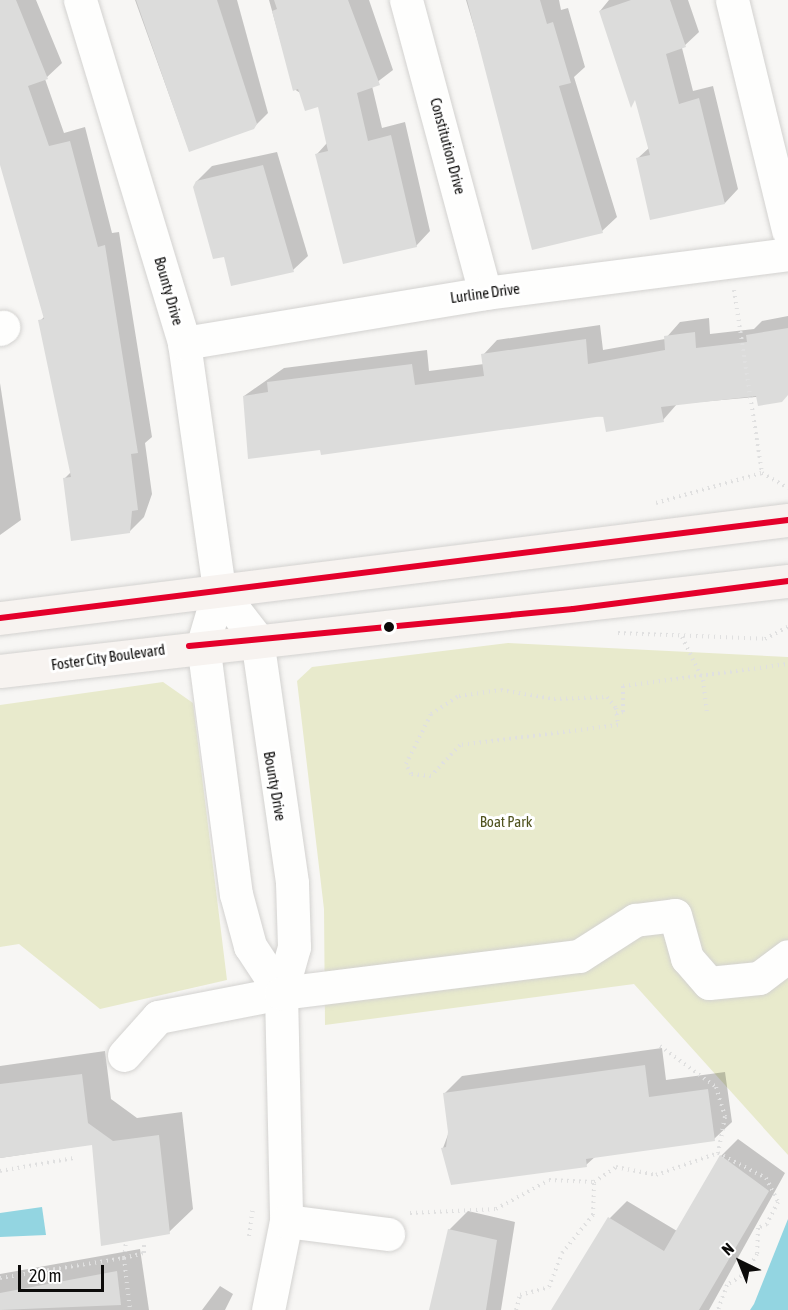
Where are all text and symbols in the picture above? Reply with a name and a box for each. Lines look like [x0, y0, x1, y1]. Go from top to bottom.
street label: Constitution Drive [426, 96, 470, 196]
street label: Bounty Drive [151, 255, 187, 327]
street label: Lurline Drive [449, 279, 521, 307]
unlabelled marker [383, 621, 395, 633]
street label: Foster City Boulevard [50, 640, 166, 674]
street label: Bounty Drive [260, 750, 290, 822]
park label: Boat Park [480, 813, 532, 831]
north arrow [710, 1232, 770, 1292]
text: N [718, 1239, 737, 1259]
scale bar [21, 1253, 106, 1291]
text: 20 m [29, 1265, 61, 1286]

